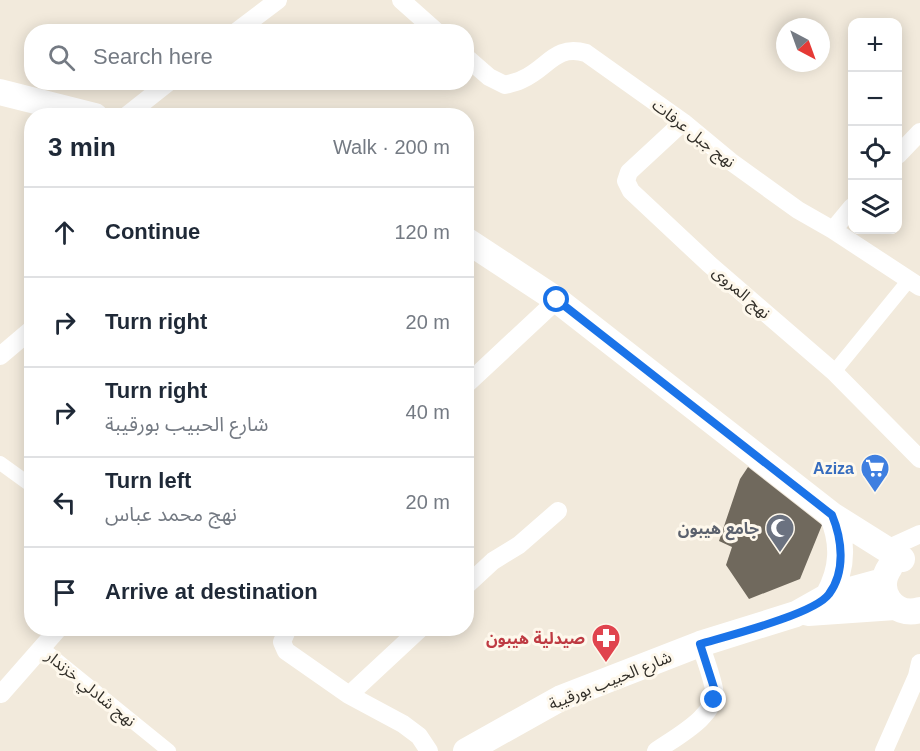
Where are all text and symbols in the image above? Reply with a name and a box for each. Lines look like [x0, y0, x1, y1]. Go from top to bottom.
north arrow [776, 18, 830, 72]
map controls [848, 18, 902, 234]
button: + [848, 18, 902, 72]
search box [24, 24, 474, 90]
icon: search [45, 41, 78, 74]
text: Search here [93, 44, 213, 69]
button: − [848, 72, 902, 126]
street label: نهج جبل عرفات [647, 96, 738, 174]
button: locate [848, 126, 902, 180]
text: 3 min [48, 132, 116, 162]
text: Walk · 200 m [333, 136, 450, 158]
button: layers [848, 180, 902, 234]
icon: ahead [48, 216, 81, 249]
text: Continue [105, 219, 200, 244]
text: 120 m [394, 221, 450, 243]
street label: نهج المروى [707, 263, 774, 325]
route start [543, 286, 569, 312]
icon: right [48, 306, 81, 339]
text: Turn right [105, 309, 207, 334]
text: 20 m [406, 311, 450, 333]
text: Turn right [105, 378, 207, 403]
icon: right [48, 396, 81, 429]
text: 40 m [406, 401, 450, 423]
text: شارع الحبيب بورقيبة [105, 413, 269, 435]
supermarket icon: Aziza [859, 452, 891, 494]
place label: Aziza [813, 460, 854, 477]
text: Turn left [105, 468, 191, 493]
icon: left [48, 486, 81, 519]
text: 20 m [406, 491, 450, 513]
text: نهج محمد عباس [105, 503, 237, 525]
mosque icon: جامع هيبون [764, 512, 796, 554]
place label: جامع هيبون [678, 520, 759, 541]
icon: arrive [48, 576, 81, 609]
text: Arrive at destination [105, 579, 318, 604]
pharmacy icon: صيدلية هيبون [590, 622, 622, 664]
place label: صيدلية هيبون [486, 630, 585, 648]
street label: نهج شادلي خزندار [39, 646, 139, 733]
street label: شارع الحبيب بورقيبة [546, 648, 676, 717]
route end [700, 686, 726, 712]

